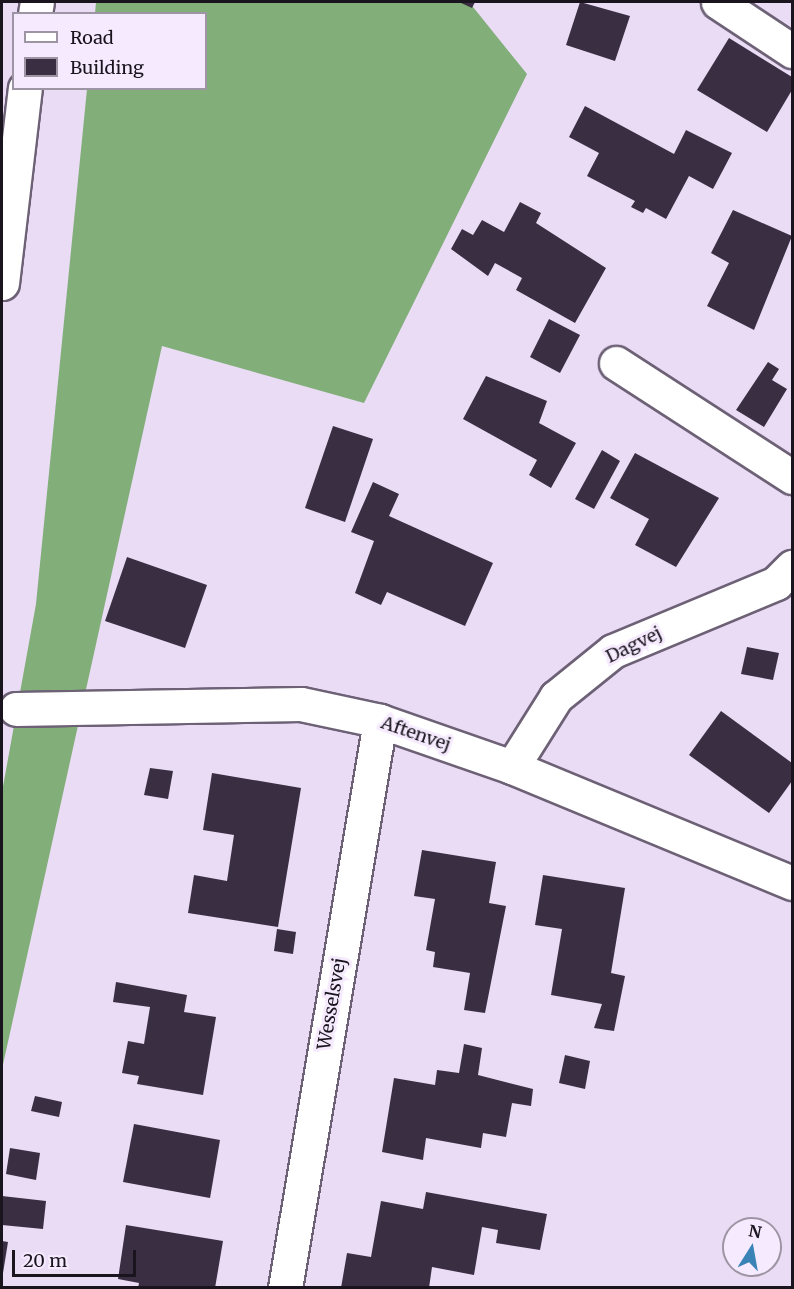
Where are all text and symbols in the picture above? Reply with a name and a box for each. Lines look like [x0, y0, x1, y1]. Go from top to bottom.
legend [12, 12, 207, 90]
text: Road [70, 26, 114, 49]
text: Building [70, 56, 144, 79]
street label: Dagvej [602, 622, 666, 668]
street label: Aftenvej [378, 712, 454, 756]
street label: Wesselsvej [313, 956, 351, 1052]
north arrow [722, 1217, 782, 1277]
text: N [747, 1220, 763, 1242]
scale bar [15, 1238, 140, 1276]
text: 20 m [23, 1249, 67, 1272]

